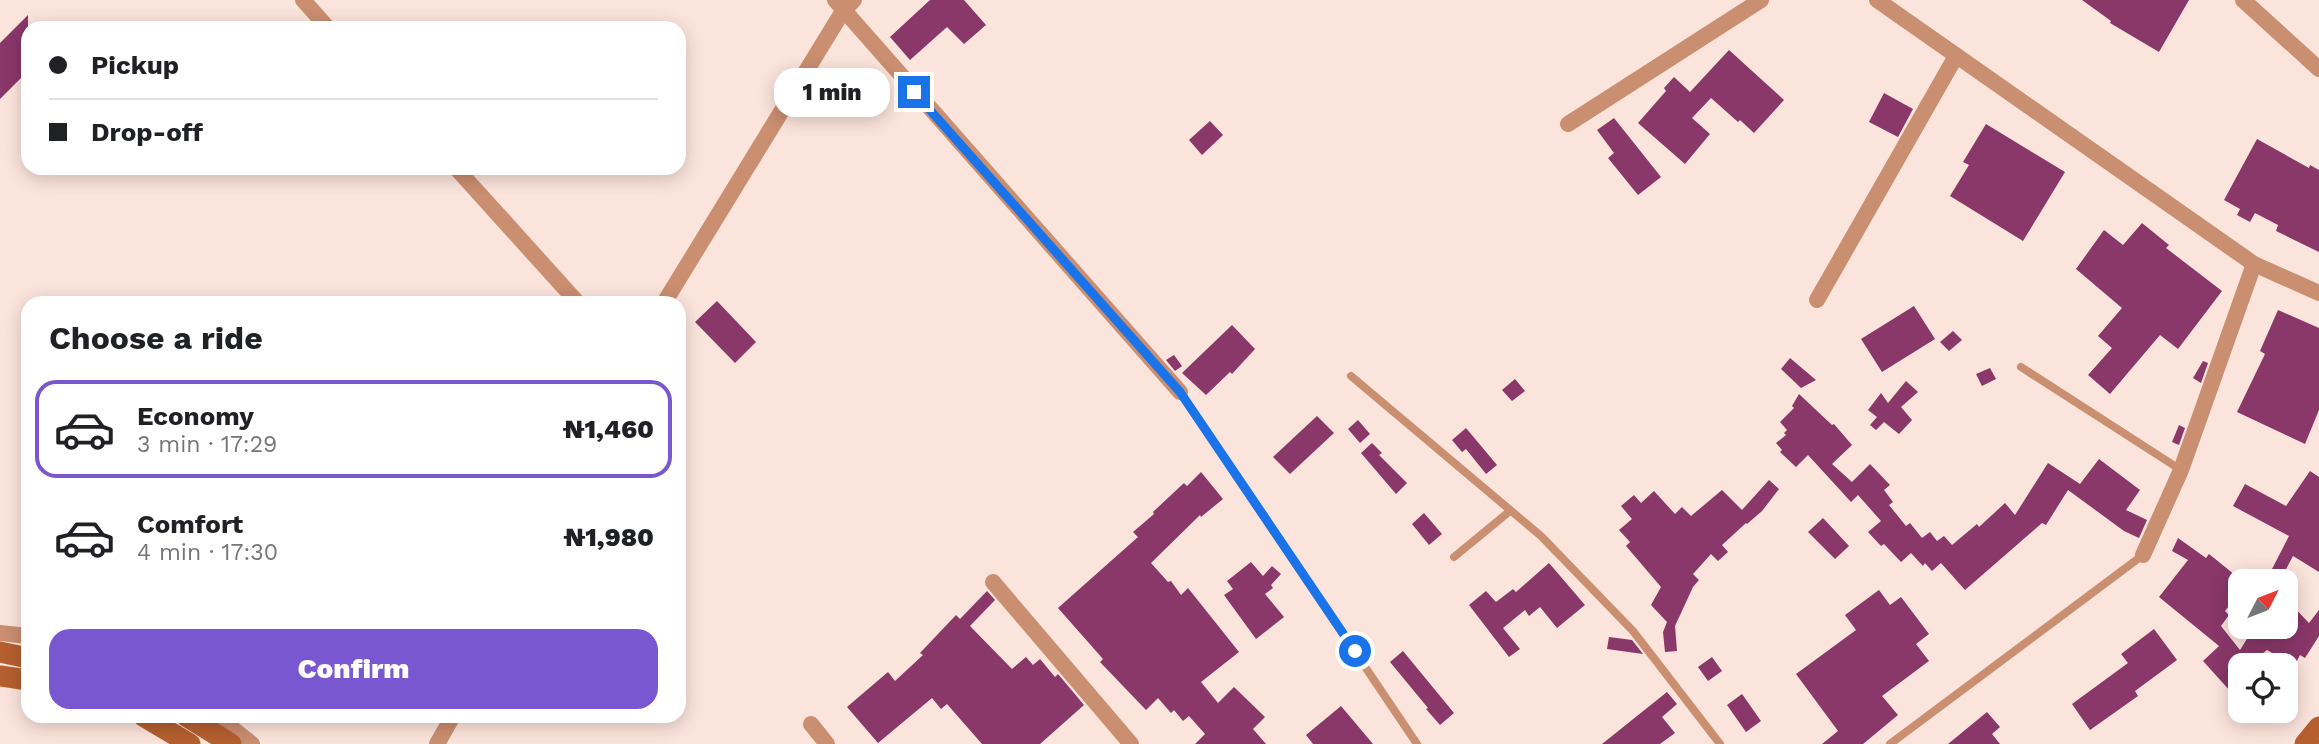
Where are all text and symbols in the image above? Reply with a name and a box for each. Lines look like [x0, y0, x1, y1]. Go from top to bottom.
text: Pickup [91, 50, 179, 80]
callout: 1 min [774, 68, 890, 116]
route end [898, 76, 930, 108]
text: 1 min [802, 79, 862, 106]
text: Drop-off [91, 117, 203, 147]
text: Choose a ride [49, 319, 263, 357]
icon: car [53, 398, 116, 461]
text: Economy [137, 401, 254, 431]
text: ₦1,460 [562, 414, 654, 444]
text: 3 min · 17:29 [137, 431, 277, 458]
icon: car [53, 506, 116, 569]
text: Comfort [137, 509, 243, 539]
text: ₦1,980 [563, 522, 654, 552]
text: 4 min · 17:30 [137, 539, 278, 566]
north arrow [2228, 569, 2298, 639]
map controls [2228, 569, 2298, 723]
button: Confirm [49, 629, 658, 709]
route start [1339, 635, 1371, 667]
button: locate [2228, 653, 2298, 723]

